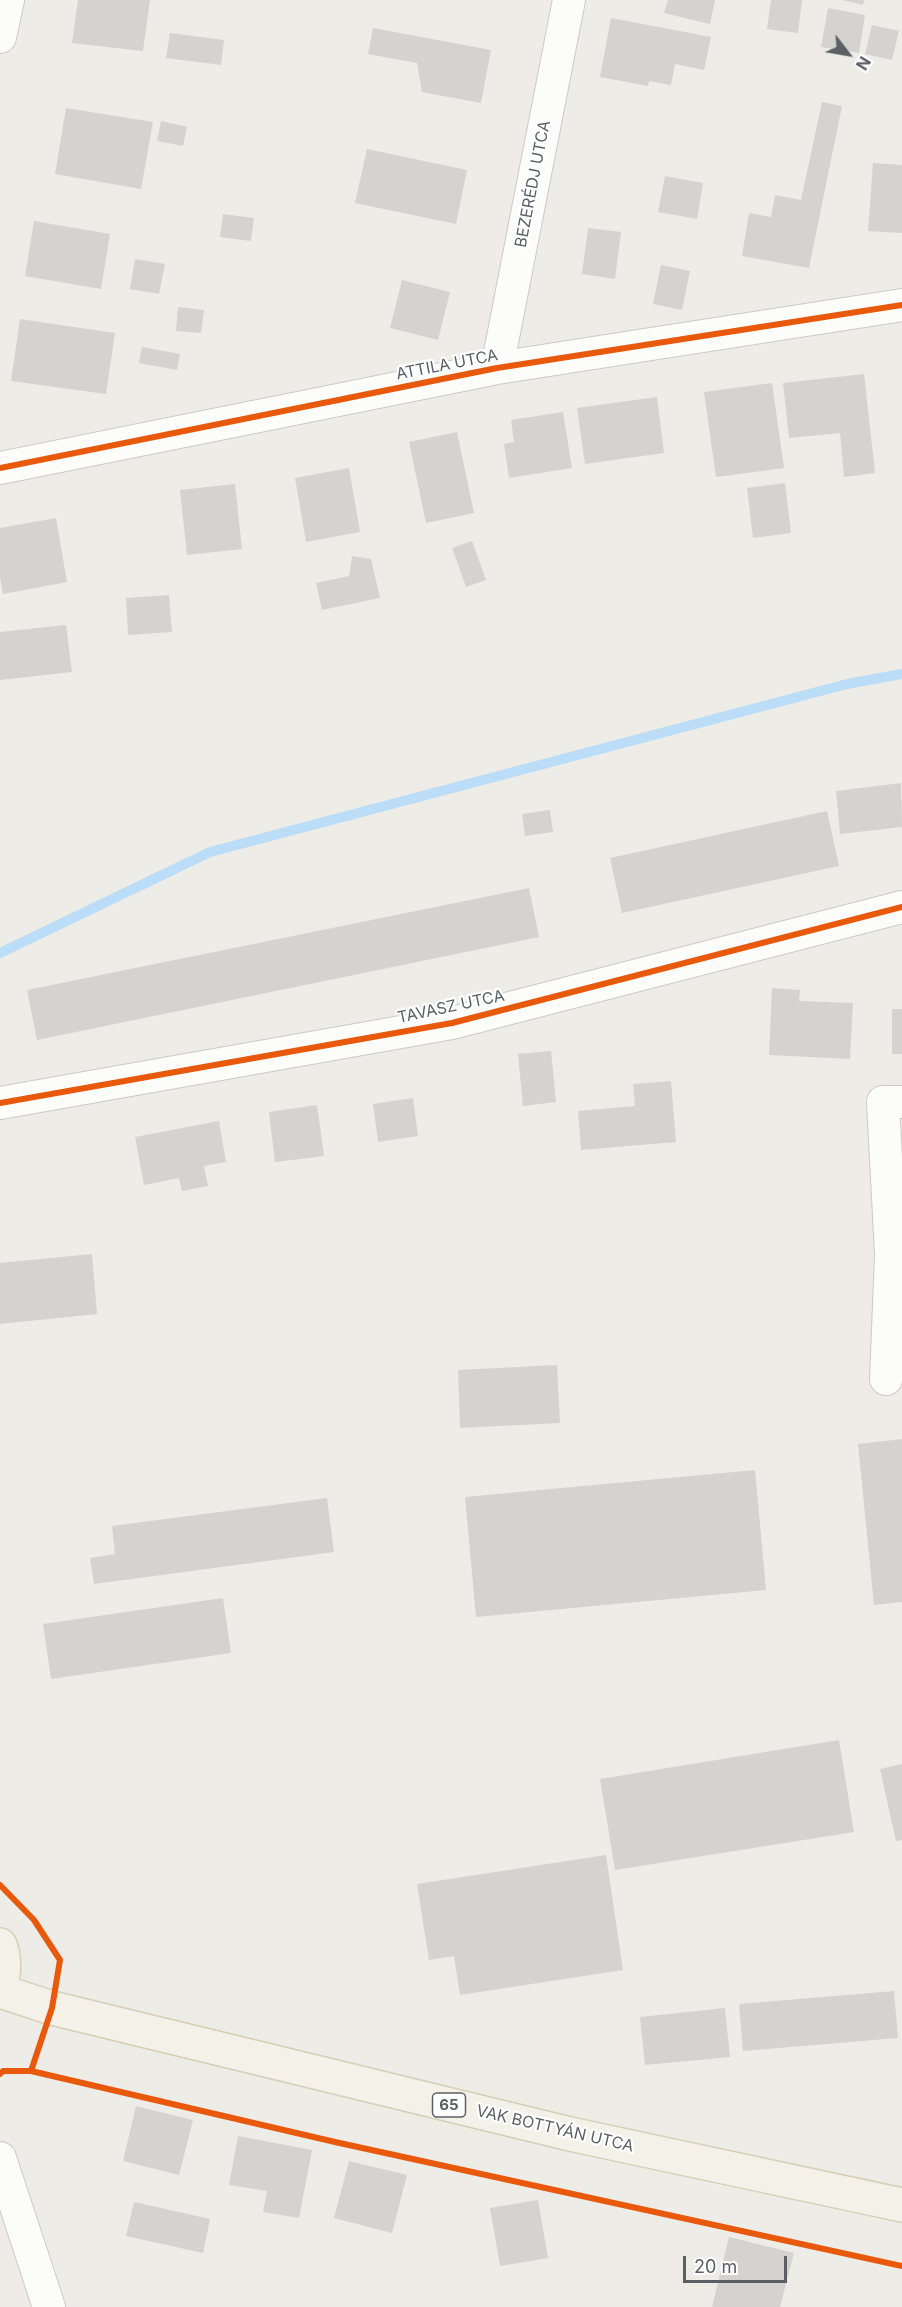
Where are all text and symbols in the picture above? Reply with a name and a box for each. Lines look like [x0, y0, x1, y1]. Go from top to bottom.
north arrow [818, 24, 878, 84]
text: N [852, 53, 875, 74]
street label: BEZERÉDJ UTCA [511, 119, 555, 249]
street label: ATTILA UTCA [394, 346, 500, 384]
street label: TAVASZ UTCA [396, 986, 506, 1028]
road number: 65 [432, 2093, 466, 2117]
street label: VAK BOTTYÁN UTCA [474, 2102, 636, 2156]
scale bar [686, 2244, 790, 2282]
text: 20 m [694, 2256, 737, 2277]

